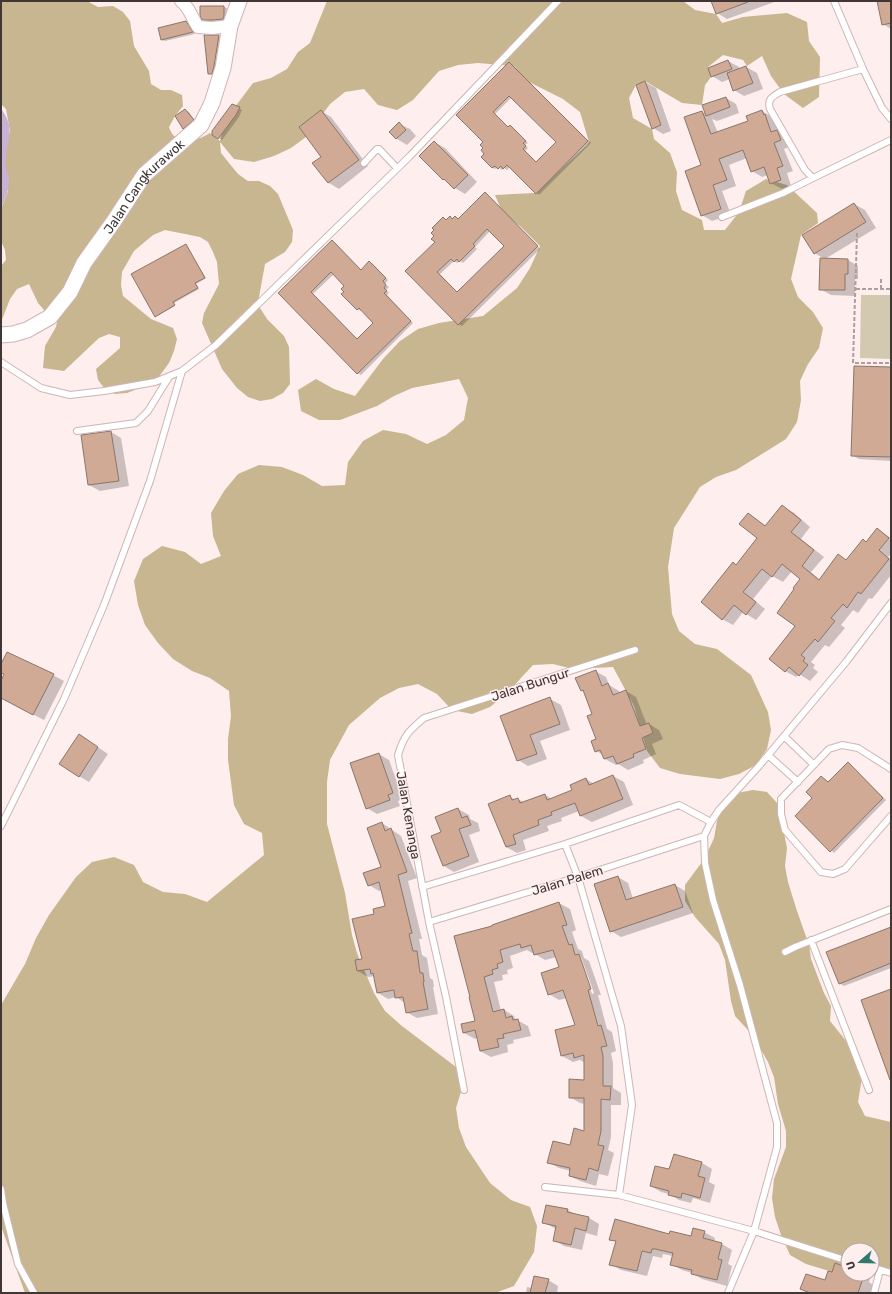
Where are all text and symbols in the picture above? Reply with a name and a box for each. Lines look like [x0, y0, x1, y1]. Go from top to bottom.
street label: Jalan Cangkurawok [100, 136, 188, 237]
street label: Jalan Bungur [489, 665, 572, 705]
street label: Jalan Kenanga [392, 770, 424, 861]
street label: Jalan Palem [529, 862, 605, 898]
north arrow [840, 1242, 880, 1282]
text: U [844, 1259, 859, 1271]

